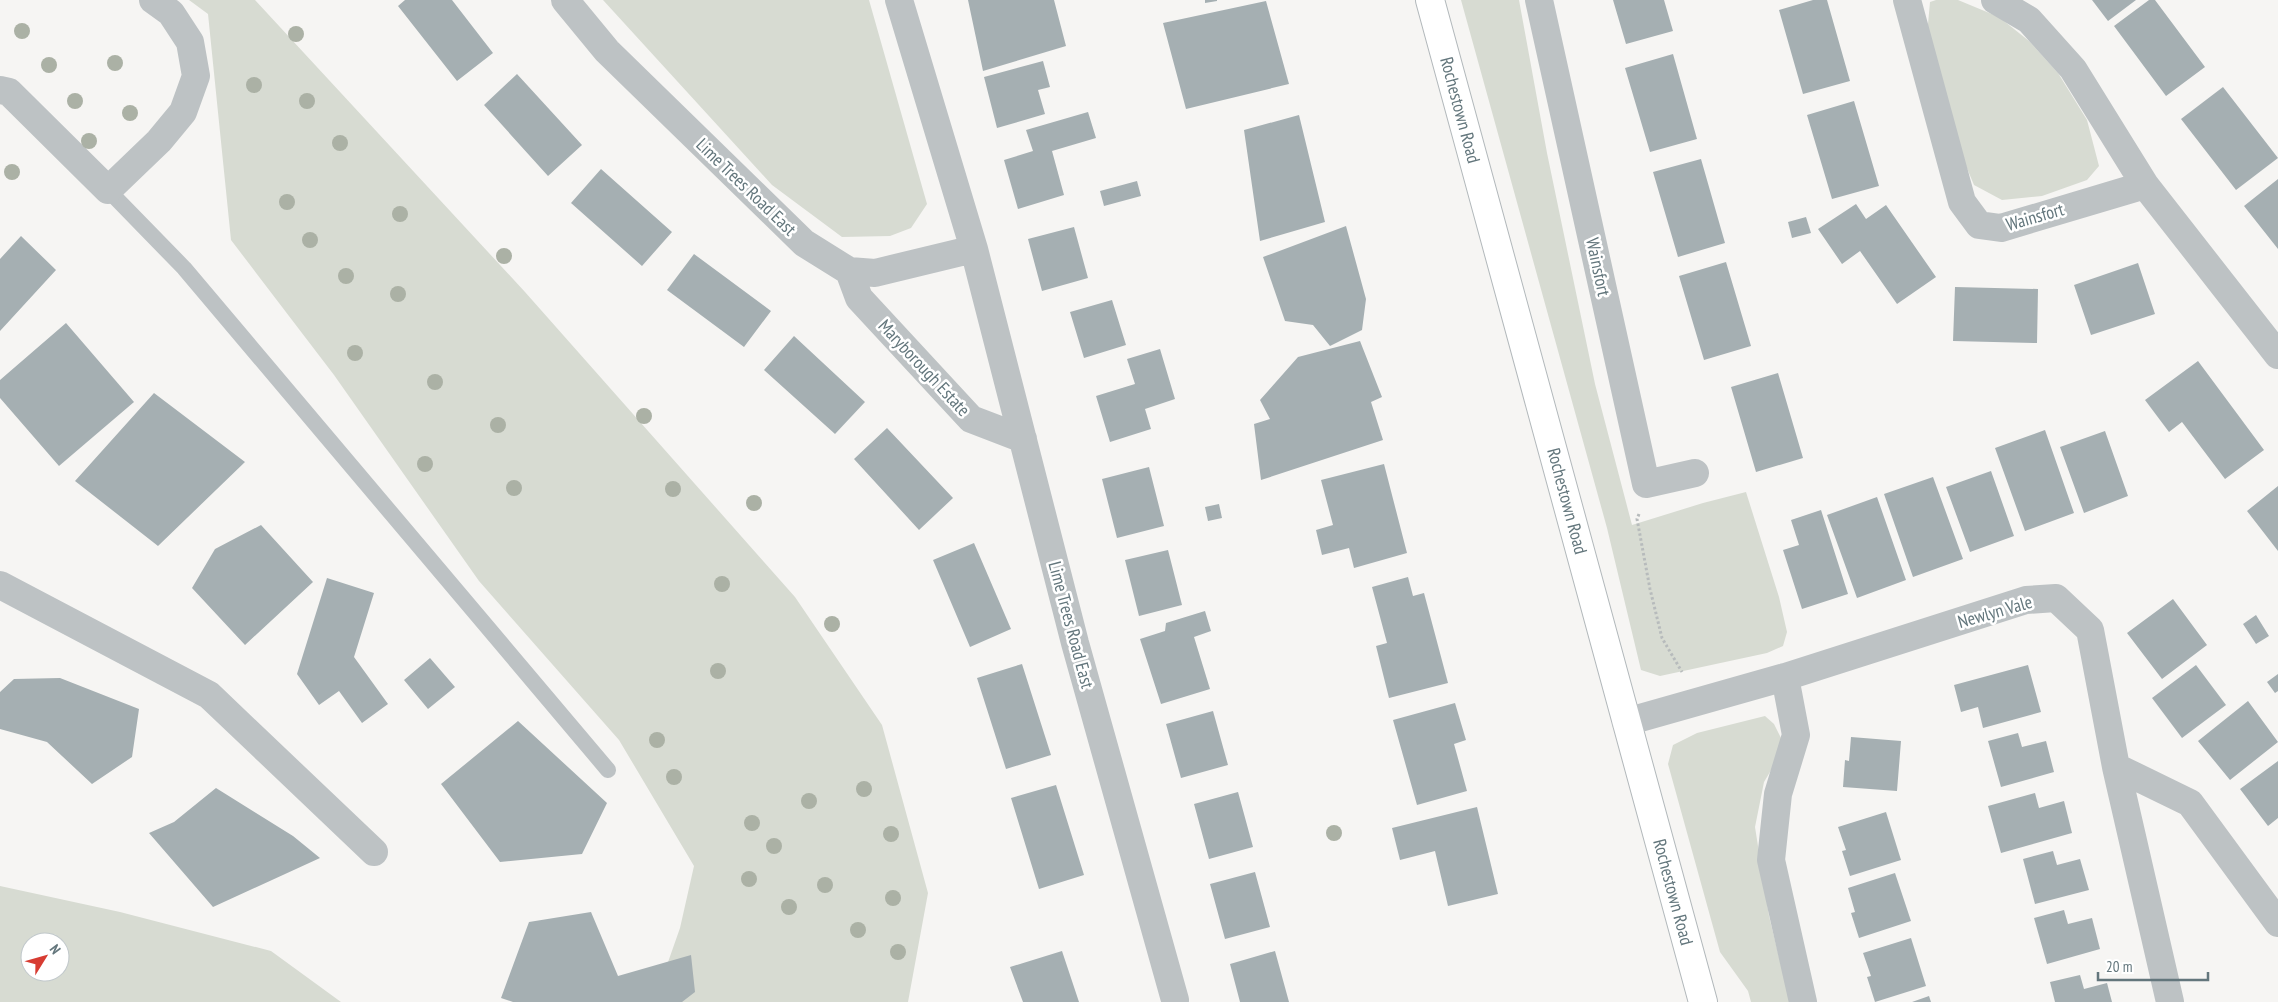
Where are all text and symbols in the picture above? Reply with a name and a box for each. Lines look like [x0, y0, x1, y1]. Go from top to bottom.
street label: Rochestown Road [1435, 54, 1486, 166]
street label: Lime Trees Road East [691, 133, 801, 240]
street label: Wainsfort [2003, 197, 2067, 236]
street label: Wainsfort [1581, 236, 1616, 298]
street label: Maryborough Estate [874, 314, 975, 421]
street label: Rochestown Road [1542, 445, 1593, 557]
street label: Lime Trees Road East [1043, 559, 1099, 691]
street label: Newlyn Vale [1955, 590, 2035, 633]
street label: Rochestown Road [1648, 836, 1699, 948]
north arrow [20, 932, 70, 982]
text: N [46, 941, 65, 958]
scale bar [2098, 950, 2208, 982]
text: 20 m [2106, 957, 2132, 976]

